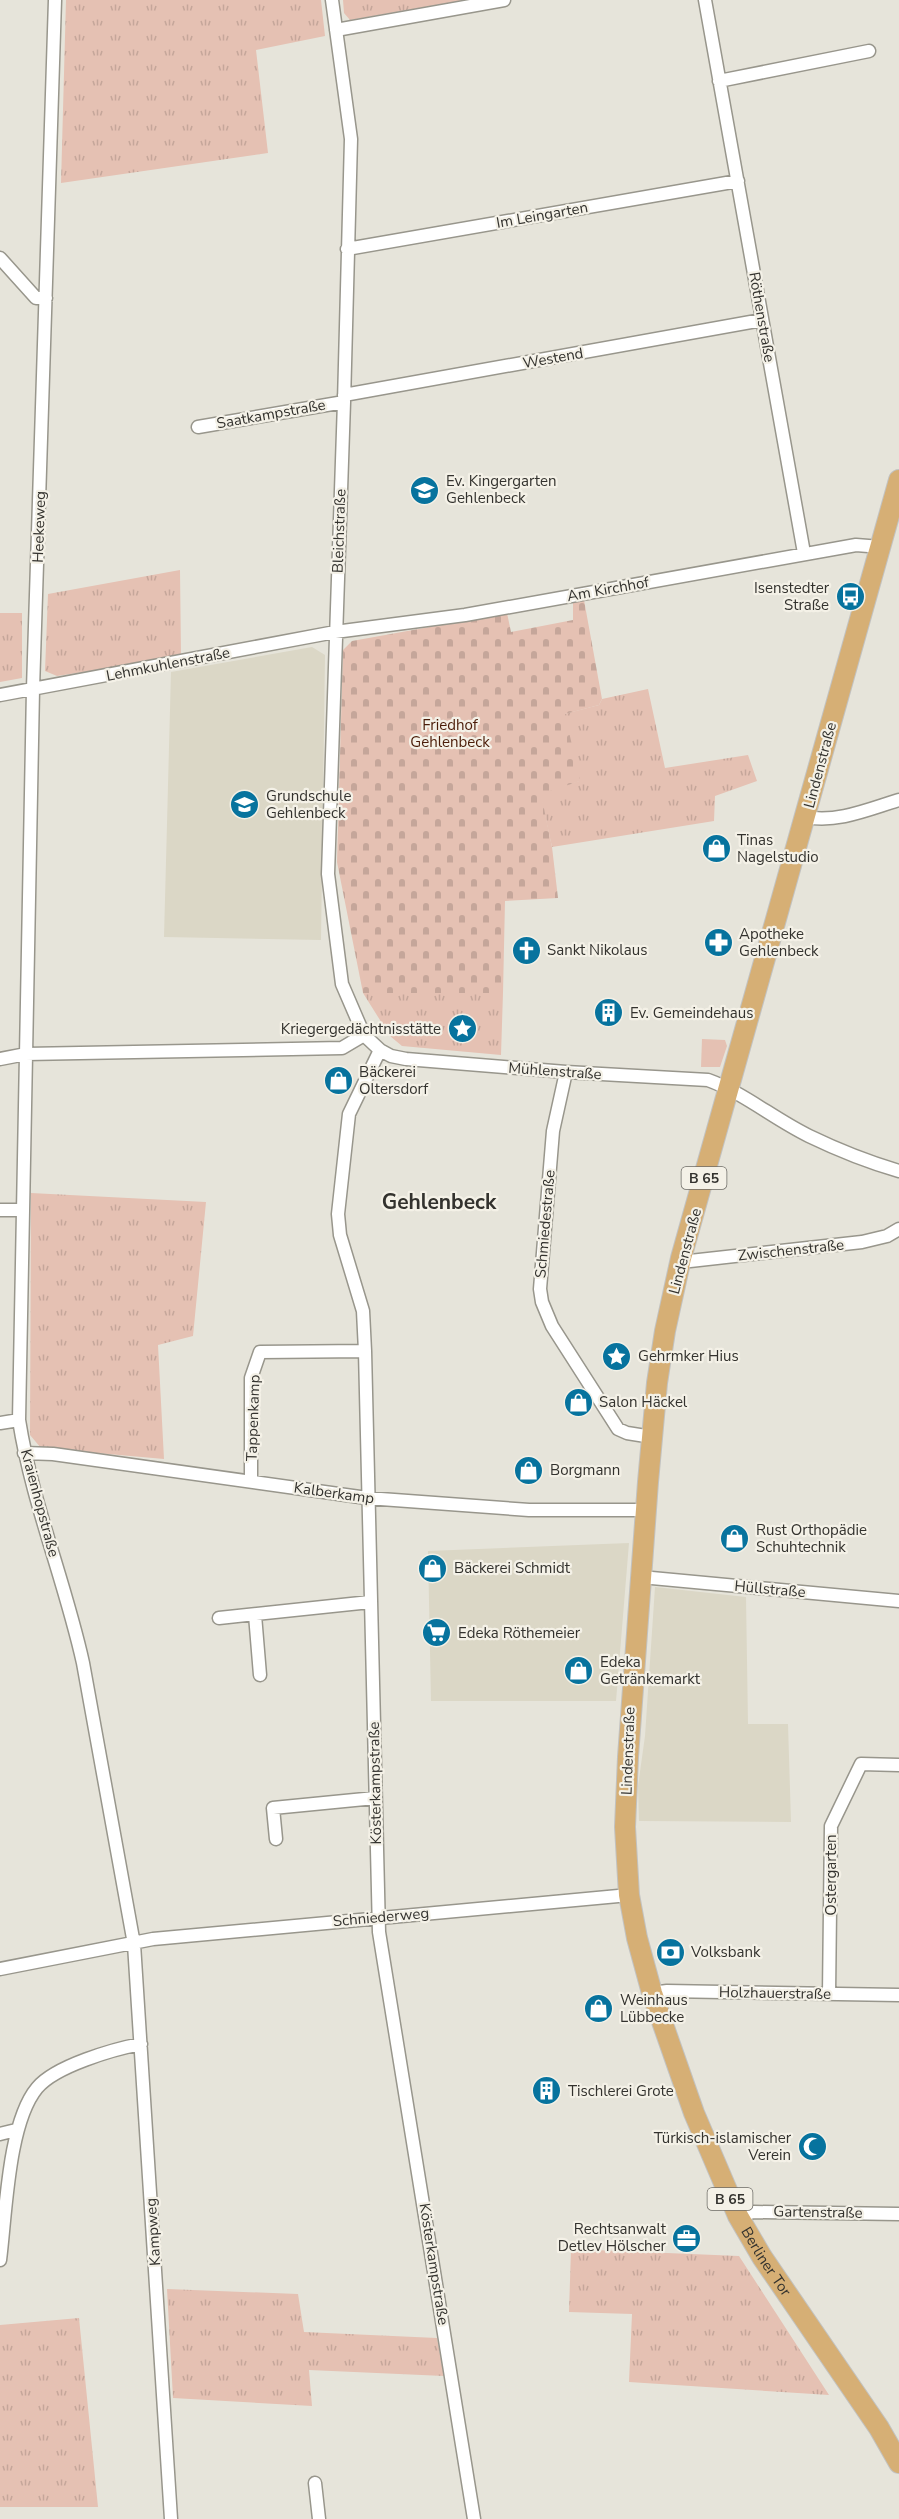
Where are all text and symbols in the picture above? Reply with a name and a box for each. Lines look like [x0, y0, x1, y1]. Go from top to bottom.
street label: Im Leingarten [495, 197, 589, 233]
street label: Röthenstraße [744, 270, 780, 364]
street label: Westend [521, 343, 585, 373]
street label: Saatkampstraße [215, 395, 327, 433]
place label: Ev. Kingergarten Gehlenbeck [446, 471, 556, 508]
school or university icon: Ev. Kingergarten Gehlenbeck [409, 474, 441, 506]
street label: Bleichstraße [328, 489, 350, 573]
street label: Heekeweg [28, 491, 50, 563]
street label: Am Kirchhof [565, 572, 652, 606]
place label: Isenstedter Straße [754, 578, 830, 615]
bus stop icon: Isenstedter Straße [834, 581, 866, 613]
street label: Lehmkuhlenstraße [104, 642, 232, 686]
park label: Friedhof Gehlenbeck [410, 715, 490, 752]
street label: Lindenstraße [799, 720, 841, 810]
place label: Grundschule Gehlenbeck [266, 786, 351, 823]
school or university icon: Grundschule Gehlenbeck [229, 789, 261, 821]
place label: Tinas Nagelstudio [737, 830, 819, 867]
shop icon: Tinas Nagelstudio [700, 833, 732, 865]
place label: Apotheke Gehlenbeck [739, 924, 819, 961]
pharmacy icon: Apotheke Gehlenbeck [702, 927, 734, 959]
church icon: Sankt Nikolaus [510, 934, 542, 966]
place label: Sankt Nikolaus [547, 940, 647, 960]
building icon: Ev. Gemeindehaus [593, 997, 625, 1029]
place label: Ev. Gemeindehaus [630, 1003, 753, 1023]
place icon: Kriegergedächtnisstätte [446, 1013, 478, 1045]
place label: Kriegergedächtnisstätte [281, 1019, 441, 1039]
street label: Mühlenstraße [508, 1058, 602, 1084]
place label: Bäckerei Oltersdorf [359, 1062, 429, 1099]
shop icon: Bäckerei Oltersdorf [322, 1065, 354, 1097]
road number: B 65 [682, 1167, 726, 1189]
street label: Schmiedestraße [530, 1169, 560, 1279]
district label: Gehlenbeck [382, 1188, 497, 1216]
street label: Lindenstraße [664, 1206, 706, 1296]
street label: Zwischenstraße [737, 1234, 845, 1266]
place icon: Gehrmker Hius [601, 1340, 633, 1372]
place label: Gehrmker Hius [638, 1346, 739, 1366]
street label: Tappenkamp [241, 1374, 265, 1462]
shop icon: Salon Häckel [562, 1386, 594, 1418]
place label: Salon Häckel [599, 1392, 688, 1412]
street label: Kraienhopstraße [16, 1447, 64, 1559]
shop icon: Borgmann [513, 1454, 545, 1486]
place label: Borgmann [550, 1460, 620, 1480]
street label: Kalberkamp [293, 1477, 376, 1509]
place label: Rust Orthopädie Schuhtechnik [756, 1520, 867, 1557]
shop icon: Rust Orthopädie Schuhtechnik [719, 1523, 751, 1555]
shop icon: Bäckerei Schmidt [417, 1552, 449, 1584]
place label: Bäckerei Schmidt [454, 1558, 571, 1578]
street label: Hüllstraße [734, 1576, 806, 1602]
supermarket icon: Edeka Röthemeier [421, 1617, 453, 1649]
place label: Edeka Röthemeier [458, 1623, 581, 1643]
place label: Edeka Getränkemarkt [600, 1652, 701, 1689]
shop icon: Edeka Getränkemarkt [563, 1655, 595, 1687]
street label: Lindenstraße [616, 1707, 640, 1795]
street label: Kösterkampstraße [364, 1721, 386, 1845]
street label: Ostergarten [821, 1834, 841, 1916]
street label: Schniederweg [332, 1903, 430, 1931]
bank icon: Volksbank [654, 1936, 686, 1968]
place label: Volksbank [690, 1942, 761, 1962]
street label: Holzhauerstraße [719, 1982, 831, 2004]
place label: Weinhaus Lübbecke [620, 1990, 688, 2027]
shop icon: Weinhaus Lübbecke [583, 1993, 615, 2025]
building icon: Tischlerei Grote [531, 2075, 563, 2107]
place label: Tischlerei Grote [568, 2081, 674, 2101]
place label: Türkisch-islamischer Verein [654, 2128, 792, 2165]
mosque icon: Türkisch-islamischer Verein [796, 2131, 828, 2163]
road number: B 65 [708, 2188, 752, 2210]
street label: Kampweg [141, 2197, 165, 2267]
street label: Gartenstraße [773, 2201, 863, 2223]
street label: Kösterkampstraße [415, 2202, 454, 2326]
place label: Rechtsanwalt Detlev Hölscher [558, 2219, 667, 2256]
office icon: Rechtsanwalt Detlev Hölscher [671, 2222, 703, 2254]
street label: Berliner Tor [736, 2223, 796, 2301]

